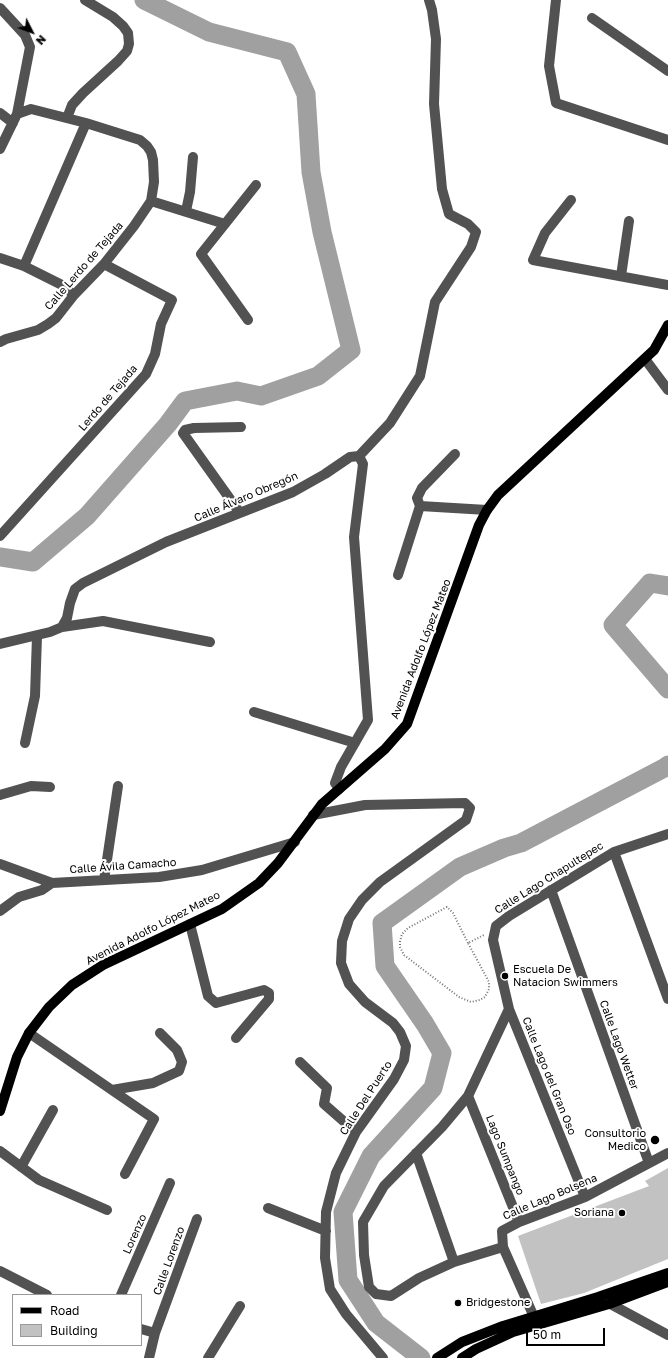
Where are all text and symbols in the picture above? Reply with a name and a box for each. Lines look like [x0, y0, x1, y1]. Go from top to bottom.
north arrow [12, 12, 52, 52]
text: N [34, 33, 49, 48]
street label: Calle Lerdo de Tejada [42, 219, 126, 313]
street label: Lerdo de Tejada [76, 362, 140, 434]
street label: Calle Álvaro Obregón [192, 469, 300, 525]
street label: Avenida Adolfo López Mateo [388, 577, 454, 721]
street label: Calle Lago Chapultepec [492, 839, 606, 917]
street label: Calle Ávila Camacho [69, 856, 177, 876]
street label: Avenida Adolfo López Mateo [84, 888, 222, 968]
place label: Escuela De Natacion Swimmers [513, 963, 618, 989]
marker: Escuela De Natacion Swimmers [500, 971, 510, 981]
street label: Calle Lago Wetter [597, 998, 641, 1092]
street label: Calle Lago del Gran Oso [519, 1015, 579, 1137]
street label: Calle Del Puerto [337, 1058, 395, 1138]
street label: Lago Sumpango [483, 1113, 527, 1197]
place label: Consultorio Medico [585, 1127, 646, 1153]
marker: Consultorio Medico [649, 1134, 661, 1146]
street label: Calle Lago Bolsena [501, 1171, 599, 1223]
place label: Soriana [574, 1206, 614, 1220]
marker: Soriana [617, 1208, 627, 1218]
street label: Lorenzo [120, 1212, 150, 1256]
street label: Calle Lorenzo [150, 1225, 188, 1297]
legend [12, 1294, 142, 1346]
place label: Bridgestone [466, 1296, 530, 1310]
marker: Bridgestone [453, 1298, 463, 1308]
text: Road [50, 1303, 79, 1318]
scale bar [528, 1320, 607, 1346]
text: Building [50, 1323, 98, 1338]
text: 50 m [533, 1327, 561, 1342]

